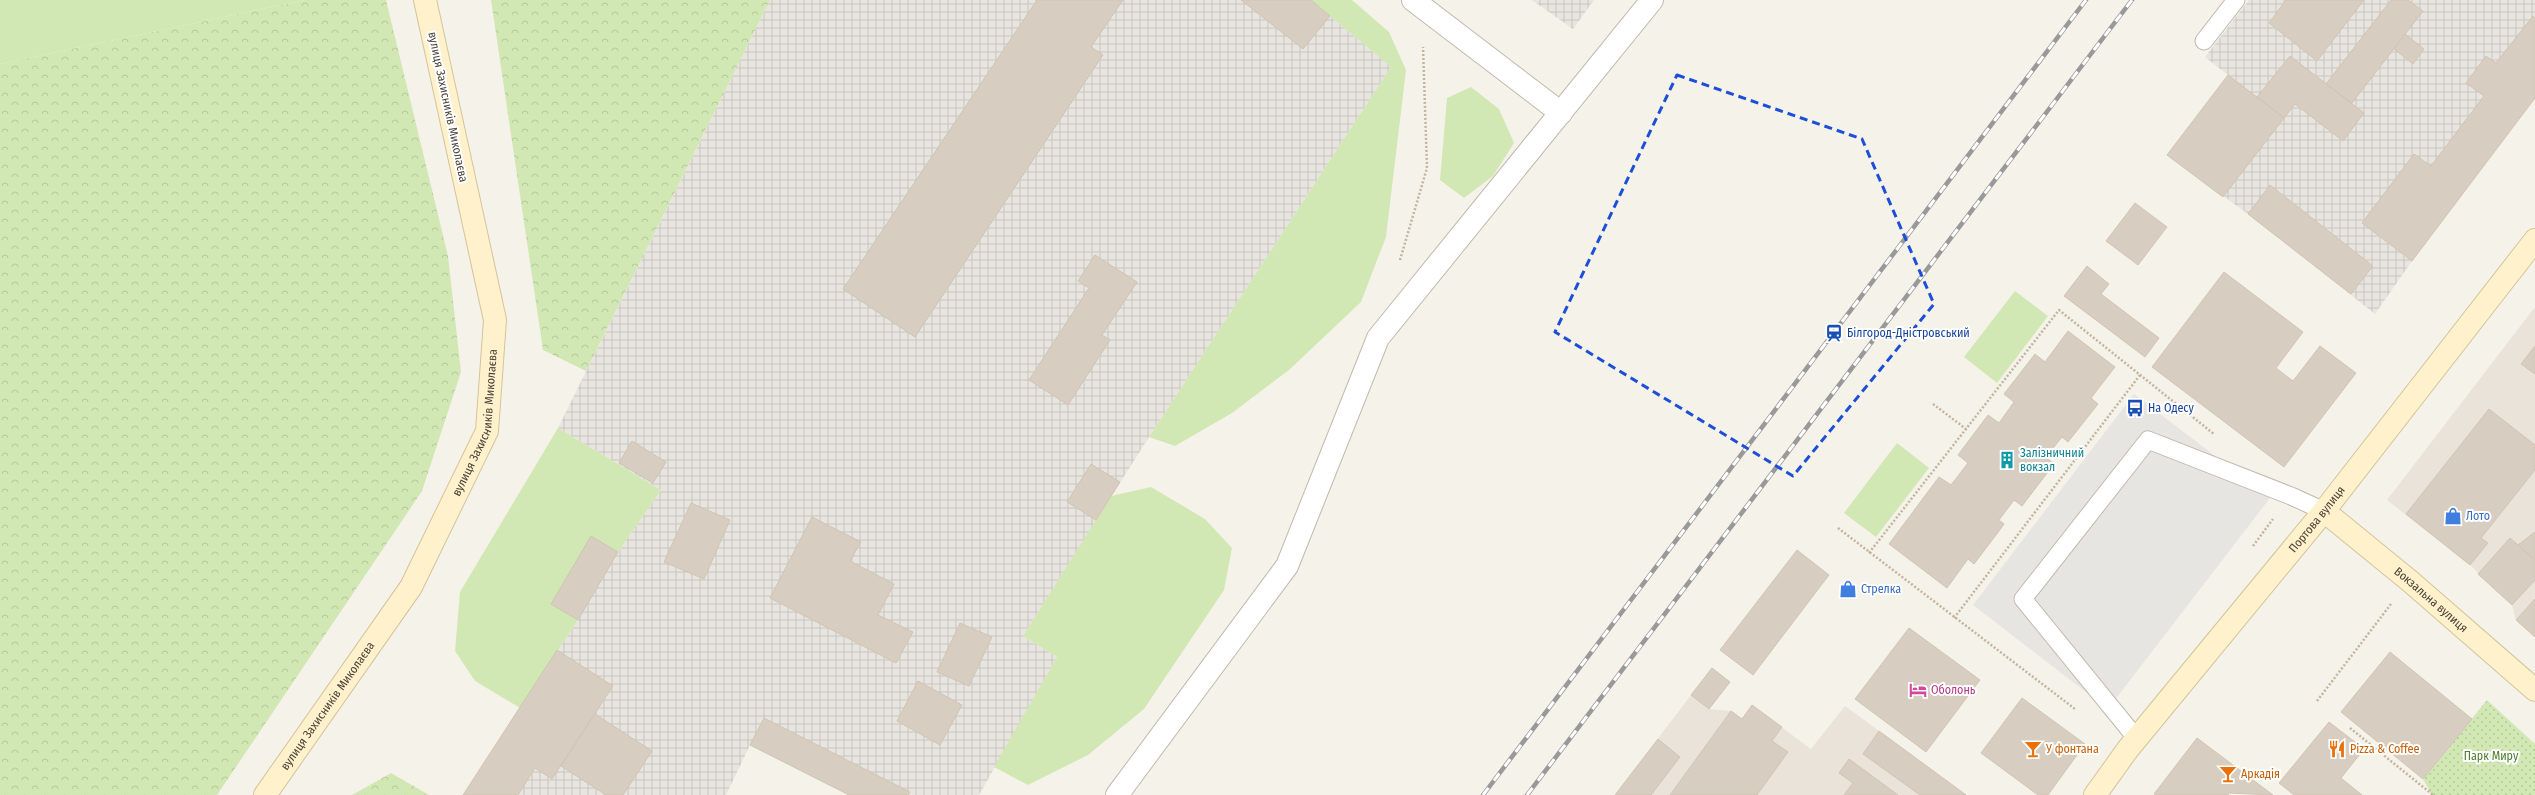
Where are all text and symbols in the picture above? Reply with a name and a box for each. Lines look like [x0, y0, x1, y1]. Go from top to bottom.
street label: вулиця Захисників Миколаєва [425, 31, 471, 184]
station icon: Білгород-Дністровський [1824, 323, 1844, 343]
place label: Білгород-Дністровський [1847, 326, 1970, 340]
street label: вулиця Захисників Миколаєва [449, 348, 500, 498]
bus stop icon: На Одесу [2125, 398, 2145, 418]
place label: На Одесу [2148, 401, 2194, 415]
place label: Залізничний вокзал [2020, 446, 2084, 474]
building icon: Залізничний вокзал [1997, 450, 2017, 470]
street label: Портова вулиця [2286, 483, 2348, 555]
shop icon: Лото [2443, 506, 2463, 526]
place label: Лото [2466, 509, 2490, 523]
street label: Вокзальна вулиця [2391, 564, 2471, 635]
shop icon: Стрелка [1838, 579, 1858, 599]
place label: Стрелка [1861, 582, 1901, 596]
street label: вулиця Захисників Миколаєва [278, 639, 378, 773]
hotel icon: Оболонь [1908, 680, 1928, 700]
place label: Оболонь [1931, 683, 1976, 697]
bar icon: У фонтана [2023, 739, 2043, 759]
restaurant icon: Pizza & Coffee [2327, 739, 2347, 759]
place label: У фонтана [2045, 742, 2099, 756]
place label: Pizza & Coffee [2350, 742, 2419, 756]
park label: Парк Миру [2464, 749, 2519, 763]
bar icon: Аркадія [2218, 764, 2238, 784]
place label: Аркадія [2241, 767, 2280, 781]

